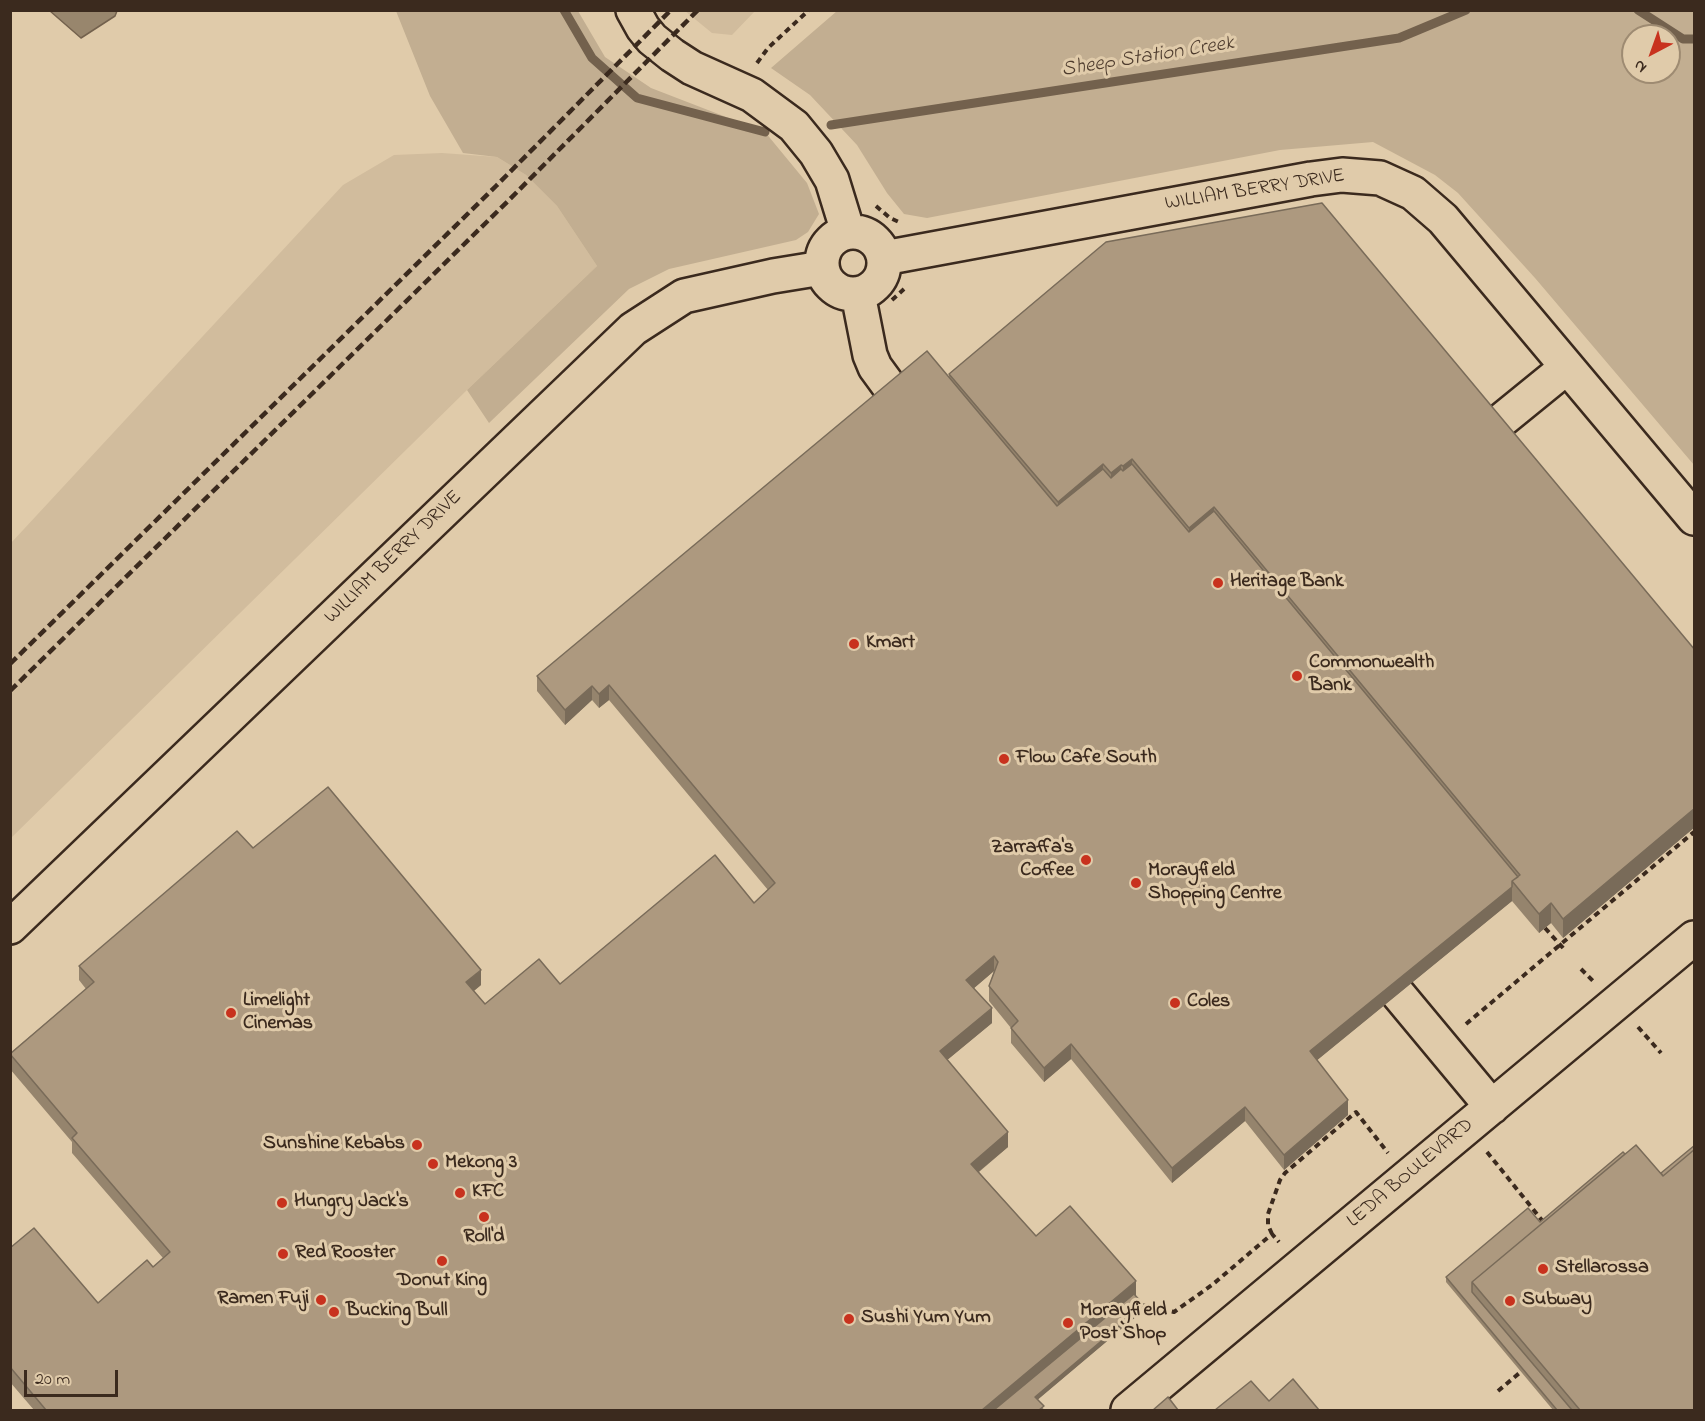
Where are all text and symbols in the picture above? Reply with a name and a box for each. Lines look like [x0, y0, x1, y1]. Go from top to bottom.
north arrow [1621, 24, 1681, 84]
water label: Sheep Station Creek [1060, 32, 1236, 84]
text: N [1629, 53, 1652, 79]
street label: WILLIAM BERRY DRIVE [1163, 165, 1347, 217]
street label: WILLIAM BERRY DRIVE [320, 486, 468, 630]
place label: Heritage Bank [1230, 571, 1344, 595]
marker: Heritage Bank [1211, 576, 1225, 590]
place label: Kmart [866, 632, 915, 656]
marker: Kmart [847, 637, 861, 651]
place label: Commonwealth Bank [1309, 652, 1434, 699]
marker: Commonwealth Bank [1290, 669, 1304, 683]
place label: Flow Cafe South [1016, 747, 1157, 771]
marker: Flow Cafe South [997, 752, 1011, 766]
place label: Zarraffa's Coffee [991, 837, 1074, 884]
marker: Zarraffa's Coffee [1079, 853, 1093, 867]
place label: Morayfield Shopping Centre [1148, 860, 1282, 907]
marker: Morayfield Shopping Centre [1129, 876, 1143, 890]
place label: Limelight Cinemas [243, 990, 313, 1037]
place label: Coles [1187, 991, 1230, 1015]
marker: Coles [1168, 996, 1182, 1010]
marker: Limelight Cinemas [224, 1006, 238, 1020]
street label: LEDA BOULEVARD [1343, 1114, 1479, 1234]
place label: Sunshine Kebabs [263, 1133, 405, 1157]
marker: Sunshine Kebabs [410, 1138, 424, 1152]
place label: Mekong 3 [445, 1152, 517, 1176]
marker: Mekong 3 [426, 1157, 440, 1171]
place label: KFC [472, 1181, 504, 1205]
marker: KFC [453, 1186, 467, 1200]
place label: Hungry Jack's [294, 1191, 409, 1215]
marker: Hungry Jack's [275, 1196, 289, 1210]
marker: Roll'd [477, 1210, 491, 1224]
place label: Roll'd [464, 1226, 504, 1250]
place label: Red Rooster [295, 1242, 395, 1266]
marker: Red Rooster [276, 1247, 290, 1261]
marker: Donut King [435, 1254, 449, 1268]
place label: Stellarossa [1555, 1257, 1649, 1281]
marker: Stellarossa [1536, 1262, 1550, 1276]
place label: Donut King [397, 1270, 487, 1294]
place label: Ramen Fuji [217, 1288, 309, 1312]
place label: Subway [1522, 1289, 1592, 1313]
marker: Ramen Fuji [314, 1293, 328, 1307]
marker: Subway [1503, 1294, 1517, 1308]
place label: Bucking Bull [346, 1300, 447, 1324]
place label: Morayfield Post Shop [1080, 1300, 1167, 1347]
marker: Bucking Bull [327, 1305, 341, 1319]
place label: Sushi Yum Yum [861, 1307, 991, 1331]
marker: Sushi Yum Yum [842, 1312, 856, 1326]
marker: Morayfield Post Shop [1061, 1316, 1075, 1330]
scale bar [27, 1358, 122, 1396]
text: 20 m [35, 1367, 70, 1393]

